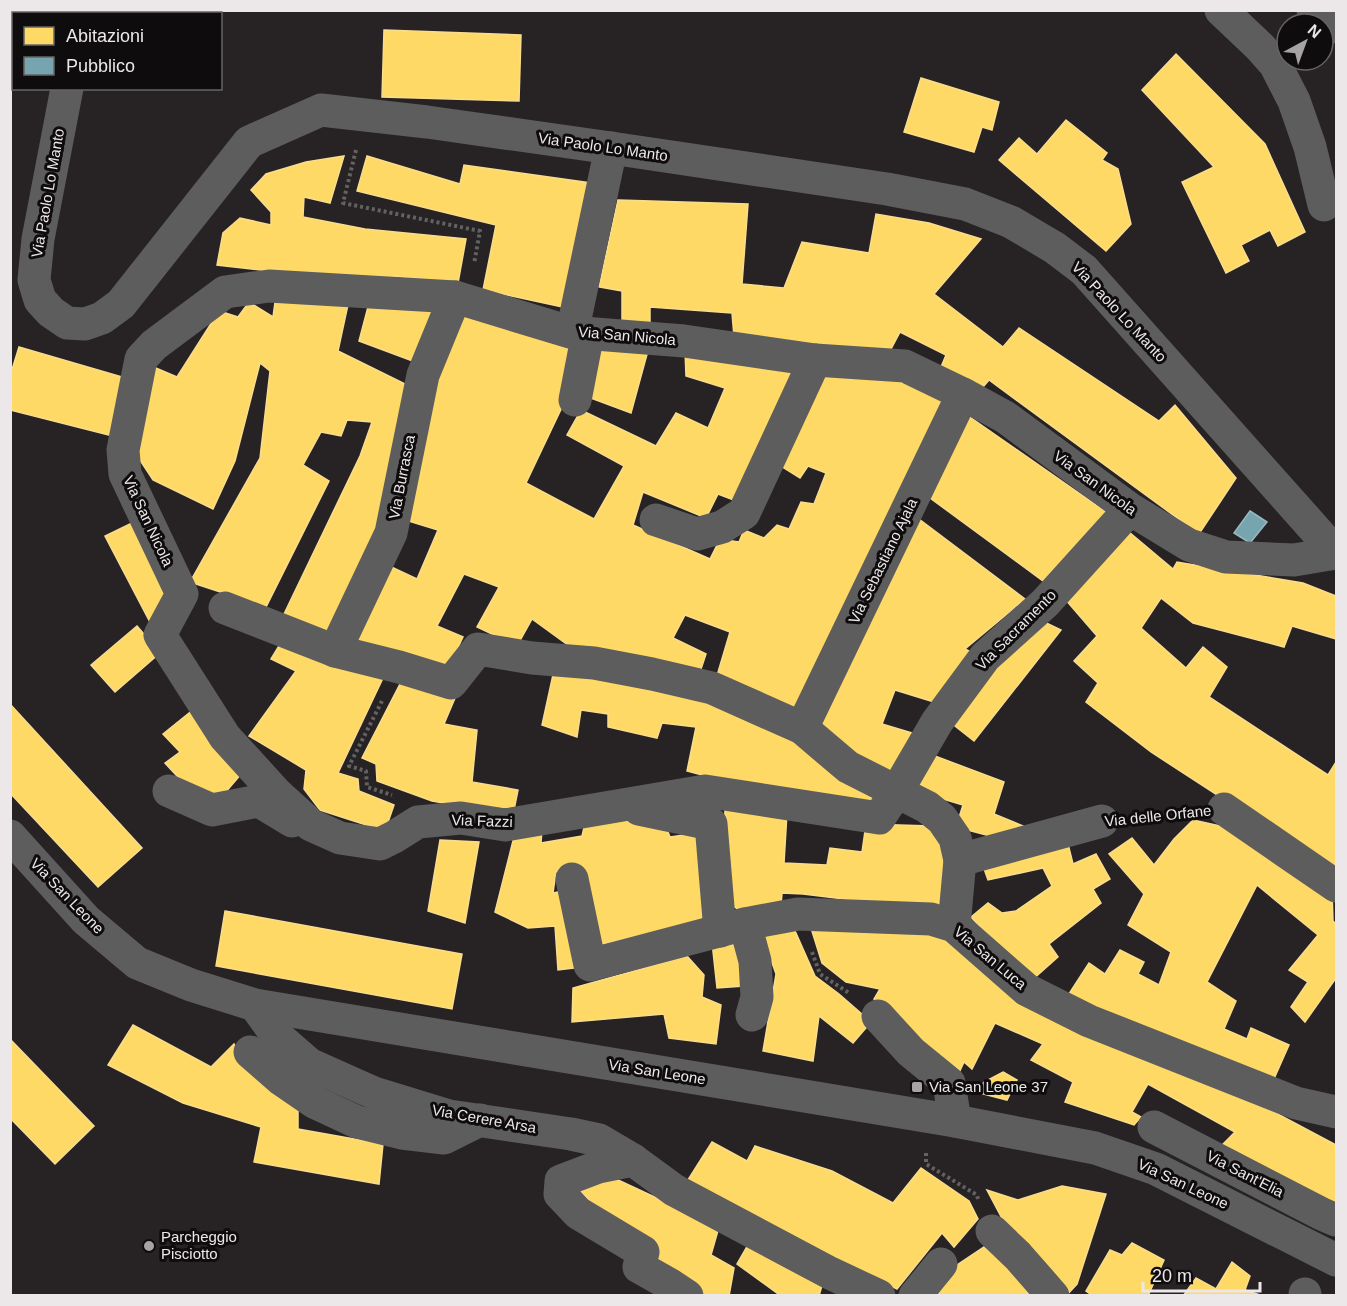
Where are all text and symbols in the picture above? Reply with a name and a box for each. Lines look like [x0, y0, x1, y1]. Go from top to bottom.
legend [12, 12, 222, 90]
north arrow [1275, 12, 1335, 72]
text: N [1305, 21, 1324, 41]
text: Abitazioni [66, 26, 144, 46]
text: Pubblico [66, 56, 135, 76]
street label: Via Paolo Lo Manto [28, 127, 67, 259]
street label: Via Paolo Lo Manto [537, 129, 669, 164]
street label: Via Paolo Lo Manto [1069, 258, 1170, 365]
street label: Via San Nicola [577, 323, 677, 348]
street label: Via Burrasca [385, 433, 418, 521]
street label: Via San Nicola [1051, 447, 1141, 519]
street label: Via San Nicola [120, 473, 177, 569]
street label: Via Sebastiano Ajala [845, 495, 921, 626]
street label: Via Sacramento [972, 586, 1059, 673]
street label: Via delle Orfane [1104, 801, 1212, 830]
street label: Via Fazzi [451, 811, 513, 830]
street label: Via San Leone [27, 854, 108, 937]
street label: Via San Luca [951, 923, 1030, 993]
street label: Via San Leone [607, 1055, 707, 1088]
place label: Via San Leone 37 [929, 1078, 1048, 1095]
marker: Via San Leone 37 [910, 1080, 924, 1094]
street label: Via Cerere Arsa [431, 1101, 538, 1136]
street label: Via Sant'Elia [1204, 1147, 1287, 1201]
street label: Via San Leone [1135, 1155, 1231, 1212]
place label: Parcheggio Pisciotto [161, 1228, 237, 1262]
marker: Parcheggio Pisciotto [142, 1239, 156, 1253]
scale bar [1143, 1255, 1260, 1293]
text: 20 m [1152, 1266, 1192, 1286]

